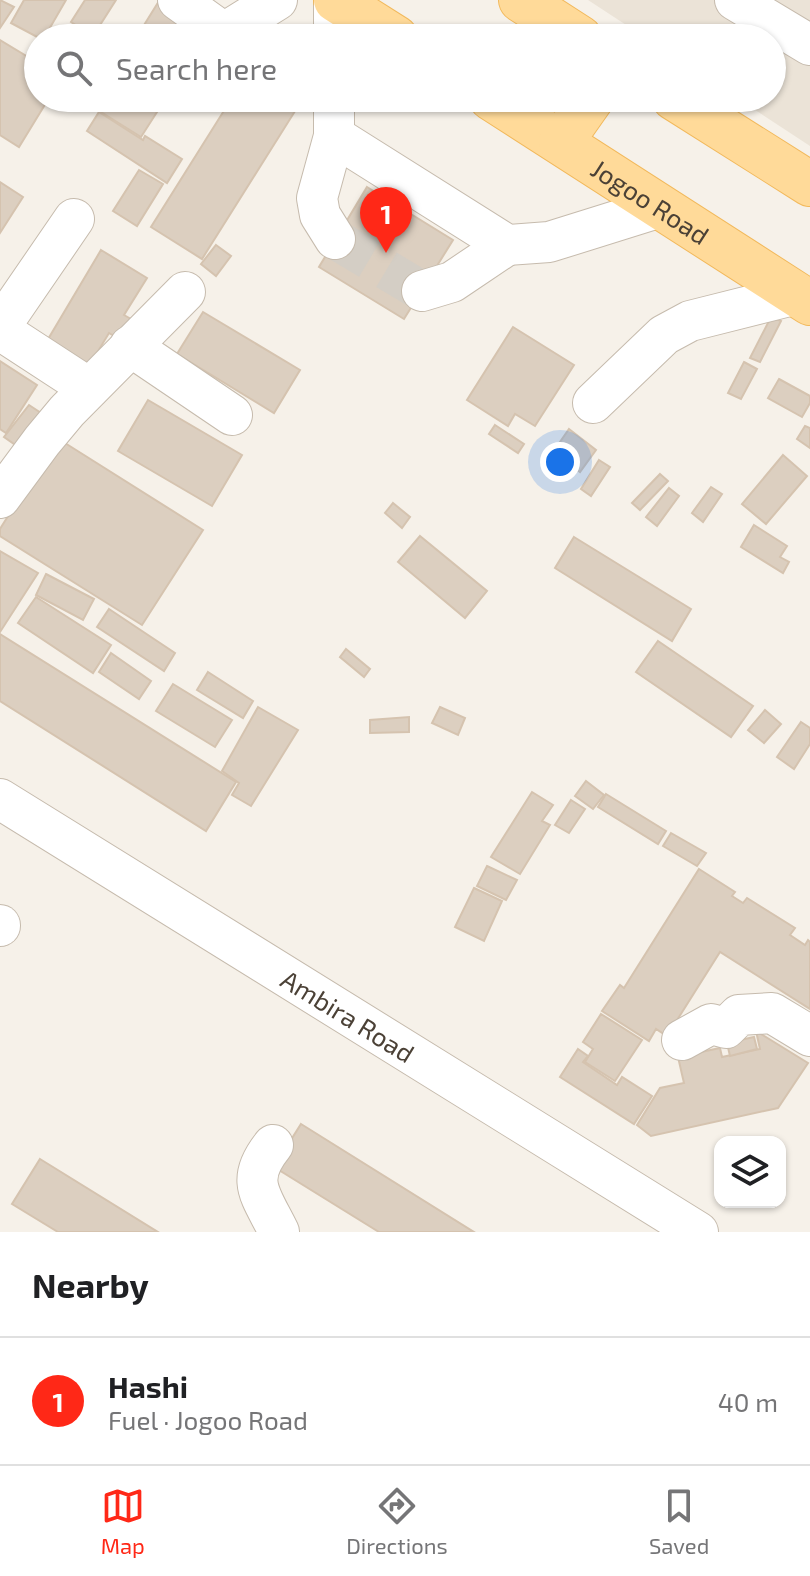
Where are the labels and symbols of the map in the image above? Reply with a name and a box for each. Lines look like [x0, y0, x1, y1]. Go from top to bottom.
street label: Jogoo Road [586, 152, 715, 250]
pin: 1 [360, 187, 412, 253]
your location [540, 442, 580, 482]
street label: Ambira Road [276, 962, 421, 1068]

